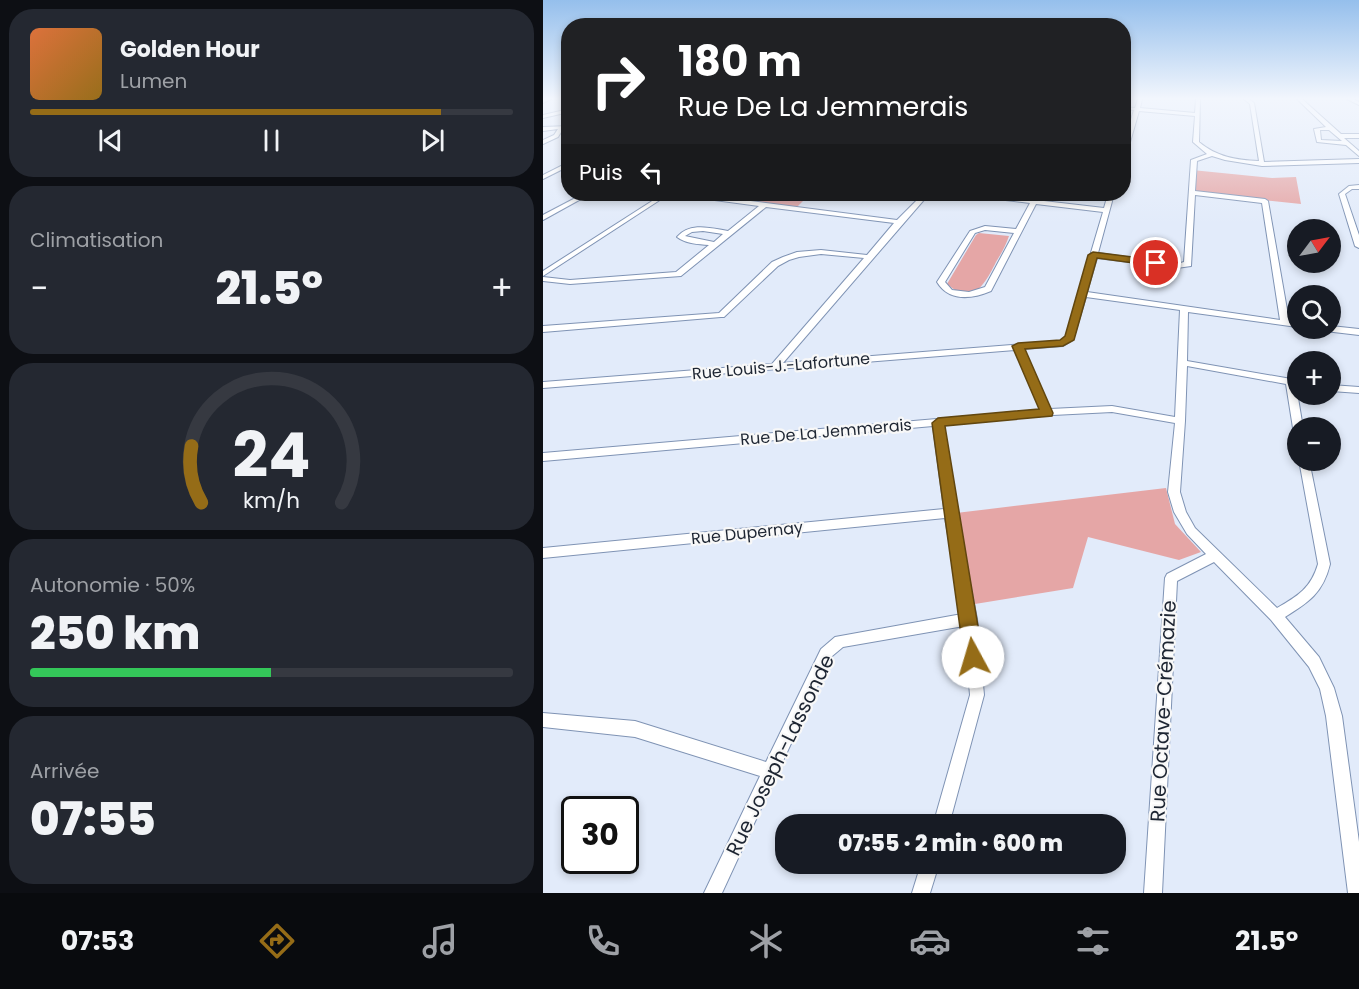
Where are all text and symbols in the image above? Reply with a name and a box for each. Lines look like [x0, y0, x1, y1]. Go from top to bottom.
text: 180 m [678, 32, 802, 91]
text: Golden Hour [120, 34, 260, 65]
icon: right [579, 42, 657, 120]
text: Lumen [120, 67, 187, 95]
text: Rue De La Jemmerais [678, 88, 968, 125]
icon: previous [94, 124, 127, 157]
icon: pause [255, 124, 288, 157]
icon: next [416, 124, 449, 157]
icon: left [635, 156, 668, 189]
text: Puis [579, 157, 623, 188]
north arrow [1287, 219, 1341, 273]
map controls [1287, 219, 1341, 471]
text: Climatisation [30, 226, 163, 254]
pin [1130, 237, 1181, 288]
icon: arrive [1139, 246, 1172, 279]
text: 21.5° [216, 257, 323, 320]
text: − [30, 265, 48, 312]
text: + [490, 265, 513, 312]
button: search [1287, 285, 1341, 339]
street label: Rue Louis-J.-Lafortune [691, 347, 871, 385]
button: + [1287, 351, 1341, 405]
text: 24 [233, 412, 310, 500]
street label: Rue De La Jemmerais [739, 413, 913, 451]
button: − [1287, 417, 1341, 471]
text: km/h [243, 486, 300, 517]
street label: Rue Dupernay [690, 516, 804, 550]
text: Autonomie · 50% [30, 571, 195, 599]
street label: Rue Octave-Crémazie [1143, 599, 1183, 823]
text: 250 km [30, 602, 200, 665]
position arrow [941, 625, 1005, 689]
street label: Rue Joseph-Lassonde [719, 650, 841, 860]
text: Arrivée [30, 757, 99, 785]
text: 07:55 [30, 788, 156, 851]
speed limit sign: 30 [561, 796, 639, 874]
text: 07:55 · 2 min · 600 m [838, 828, 1063, 859]
icon: directions [256, 920, 298, 962]
icon: music [419, 920, 461, 962]
icon: phone [582, 920, 624, 962]
icon: climate [745, 920, 787, 962]
icon: car [909, 920, 951, 962]
icon: filters [1072, 920, 1114, 962]
text: 07:53 [61, 922, 134, 959]
text: 21.5° [1235, 922, 1298, 959]

